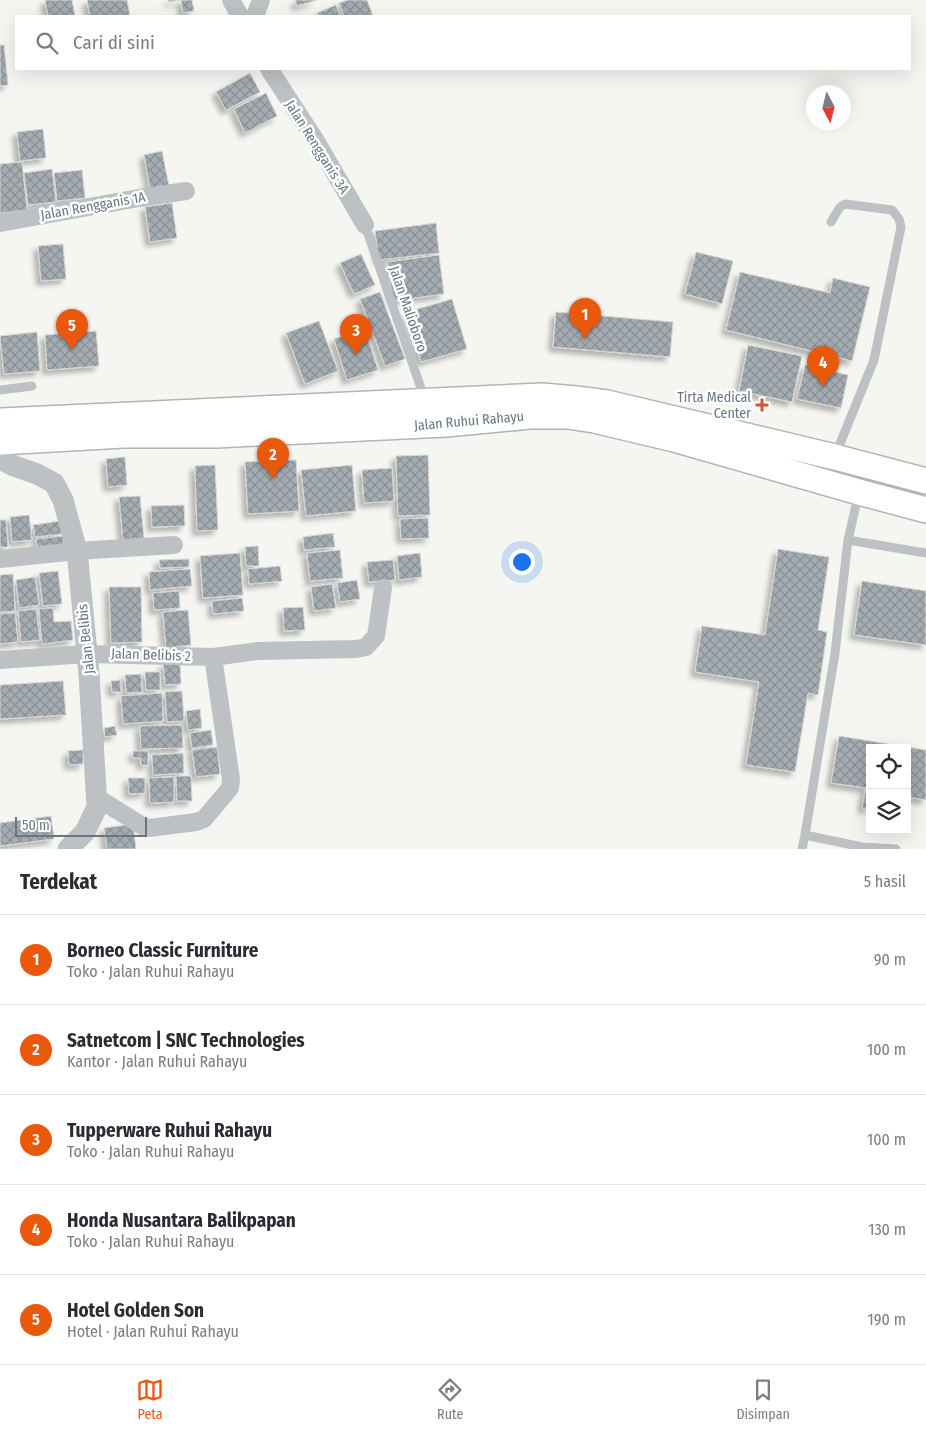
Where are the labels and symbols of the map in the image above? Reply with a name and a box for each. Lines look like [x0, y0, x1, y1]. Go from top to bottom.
north arrow [806, 85, 851, 130]
street label: Jalan Rengganis 3A [281, 97, 353, 197]
street label: Jalan Rengganis 1A [39, 188, 147, 224]
street label: Jalan Malioboro [385, 264, 431, 354]
pin: 1 [569, 298, 601, 339]
pin: 5 [56, 309, 88, 350]
pin: 3 [340, 314, 372, 355]
pin: 4 [807, 346, 839, 387]
place label: Tirta Medical Center [677, 389, 751, 422]
marker: Tirta Medical Center [755, 398, 769, 412]
street label: Jalan Ruhui Rahayu [413, 408, 525, 434]
pin: 2 [257, 438, 289, 479]
your location [509, 549, 535, 575]
street label: Jalan Belibis [74, 603, 98, 675]
street label: Jalan Belibis 2 [111, 645, 191, 665]
scale bar [15, 814, 148, 837]

